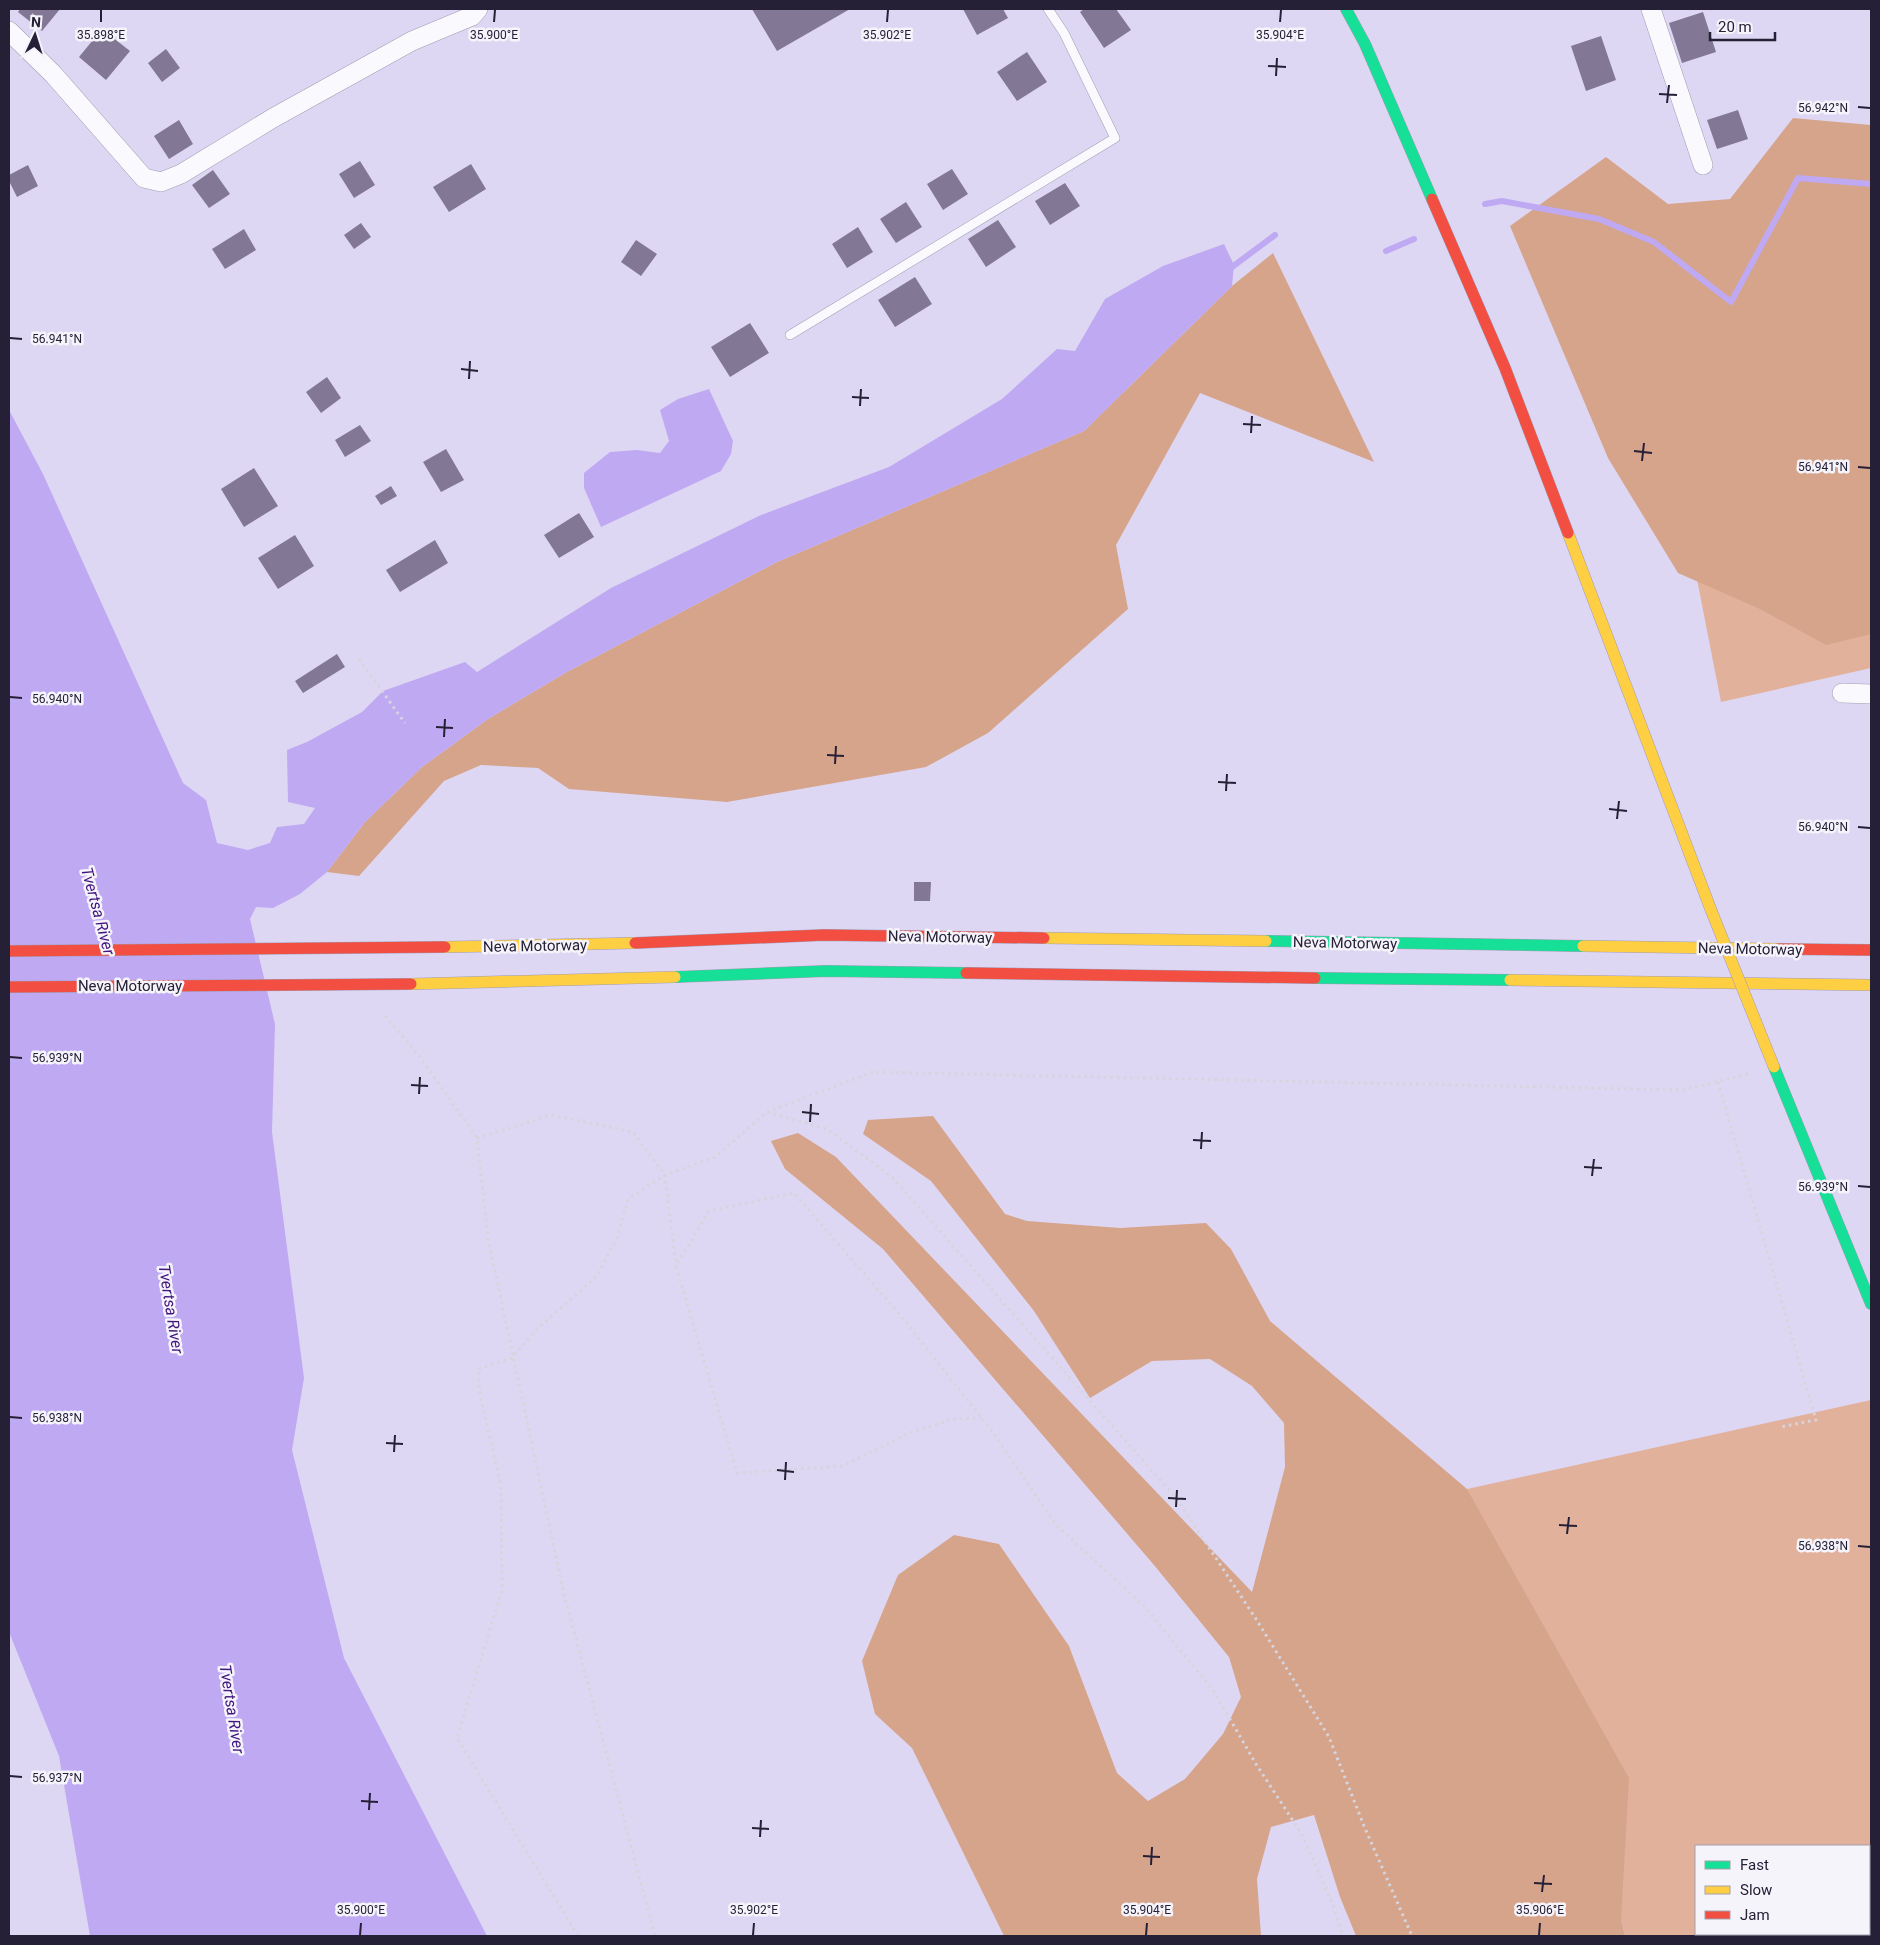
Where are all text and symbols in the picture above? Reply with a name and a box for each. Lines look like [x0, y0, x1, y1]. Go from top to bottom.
north arrow [10, 10, 60, 60]
scale bar [1710, 10, 1775, 42]
text: N [30, 14, 41, 30]
text: 20 m [1718, 18, 1752, 36]
text: 35.898°E [77, 28, 125, 42]
text: 35.900°E [470, 28, 518, 42]
text: 35.902°E [863, 28, 911, 42]
text: 35.904°E [1256, 28, 1304, 42]
text: 56.942°N [1798, 101, 1848, 115]
text: 56.941°N [32, 332, 82, 346]
text: 56.941°N [1798, 460, 1848, 474]
text: 56.940°N [32, 692, 82, 706]
text: 56.940°N [1798, 820, 1848, 834]
water label: Tvertsa River [77, 865, 119, 957]
street label: Neva Motorway [888, 927, 992, 947]
street label: Neva Motorway [1293, 933, 1397, 953]
street label: Neva Motorway [483, 936, 587, 956]
street label: Neva Motorway [1698, 939, 1802, 959]
street label: Neva Motorway [78, 977, 182, 995]
text: 56.939°N [32, 1051, 82, 1065]
text: 56.939°N [1798, 1180, 1848, 1194]
water label: Tvertsa River [155, 1263, 188, 1356]
text: 56.938°N [32, 1411, 82, 1425]
text: 56.938°N [1798, 1539, 1848, 1553]
water label: Tvertsa River [216, 1663, 249, 1756]
text: 56.937°N [32, 1771, 82, 1785]
legend [1695, 1845, 1870, 1935]
text: Fast [1740, 1856, 1769, 1874]
text: Slow [1740, 1881, 1772, 1899]
text: 35.900°E [337, 1903, 385, 1917]
text: 35.902°E [730, 1903, 778, 1917]
text: 35.904°E [1123, 1903, 1171, 1917]
text: 35.906°E [1516, 1903, 1564, 1917]
text: Jam [1740, 1906, 1770, 1924]

